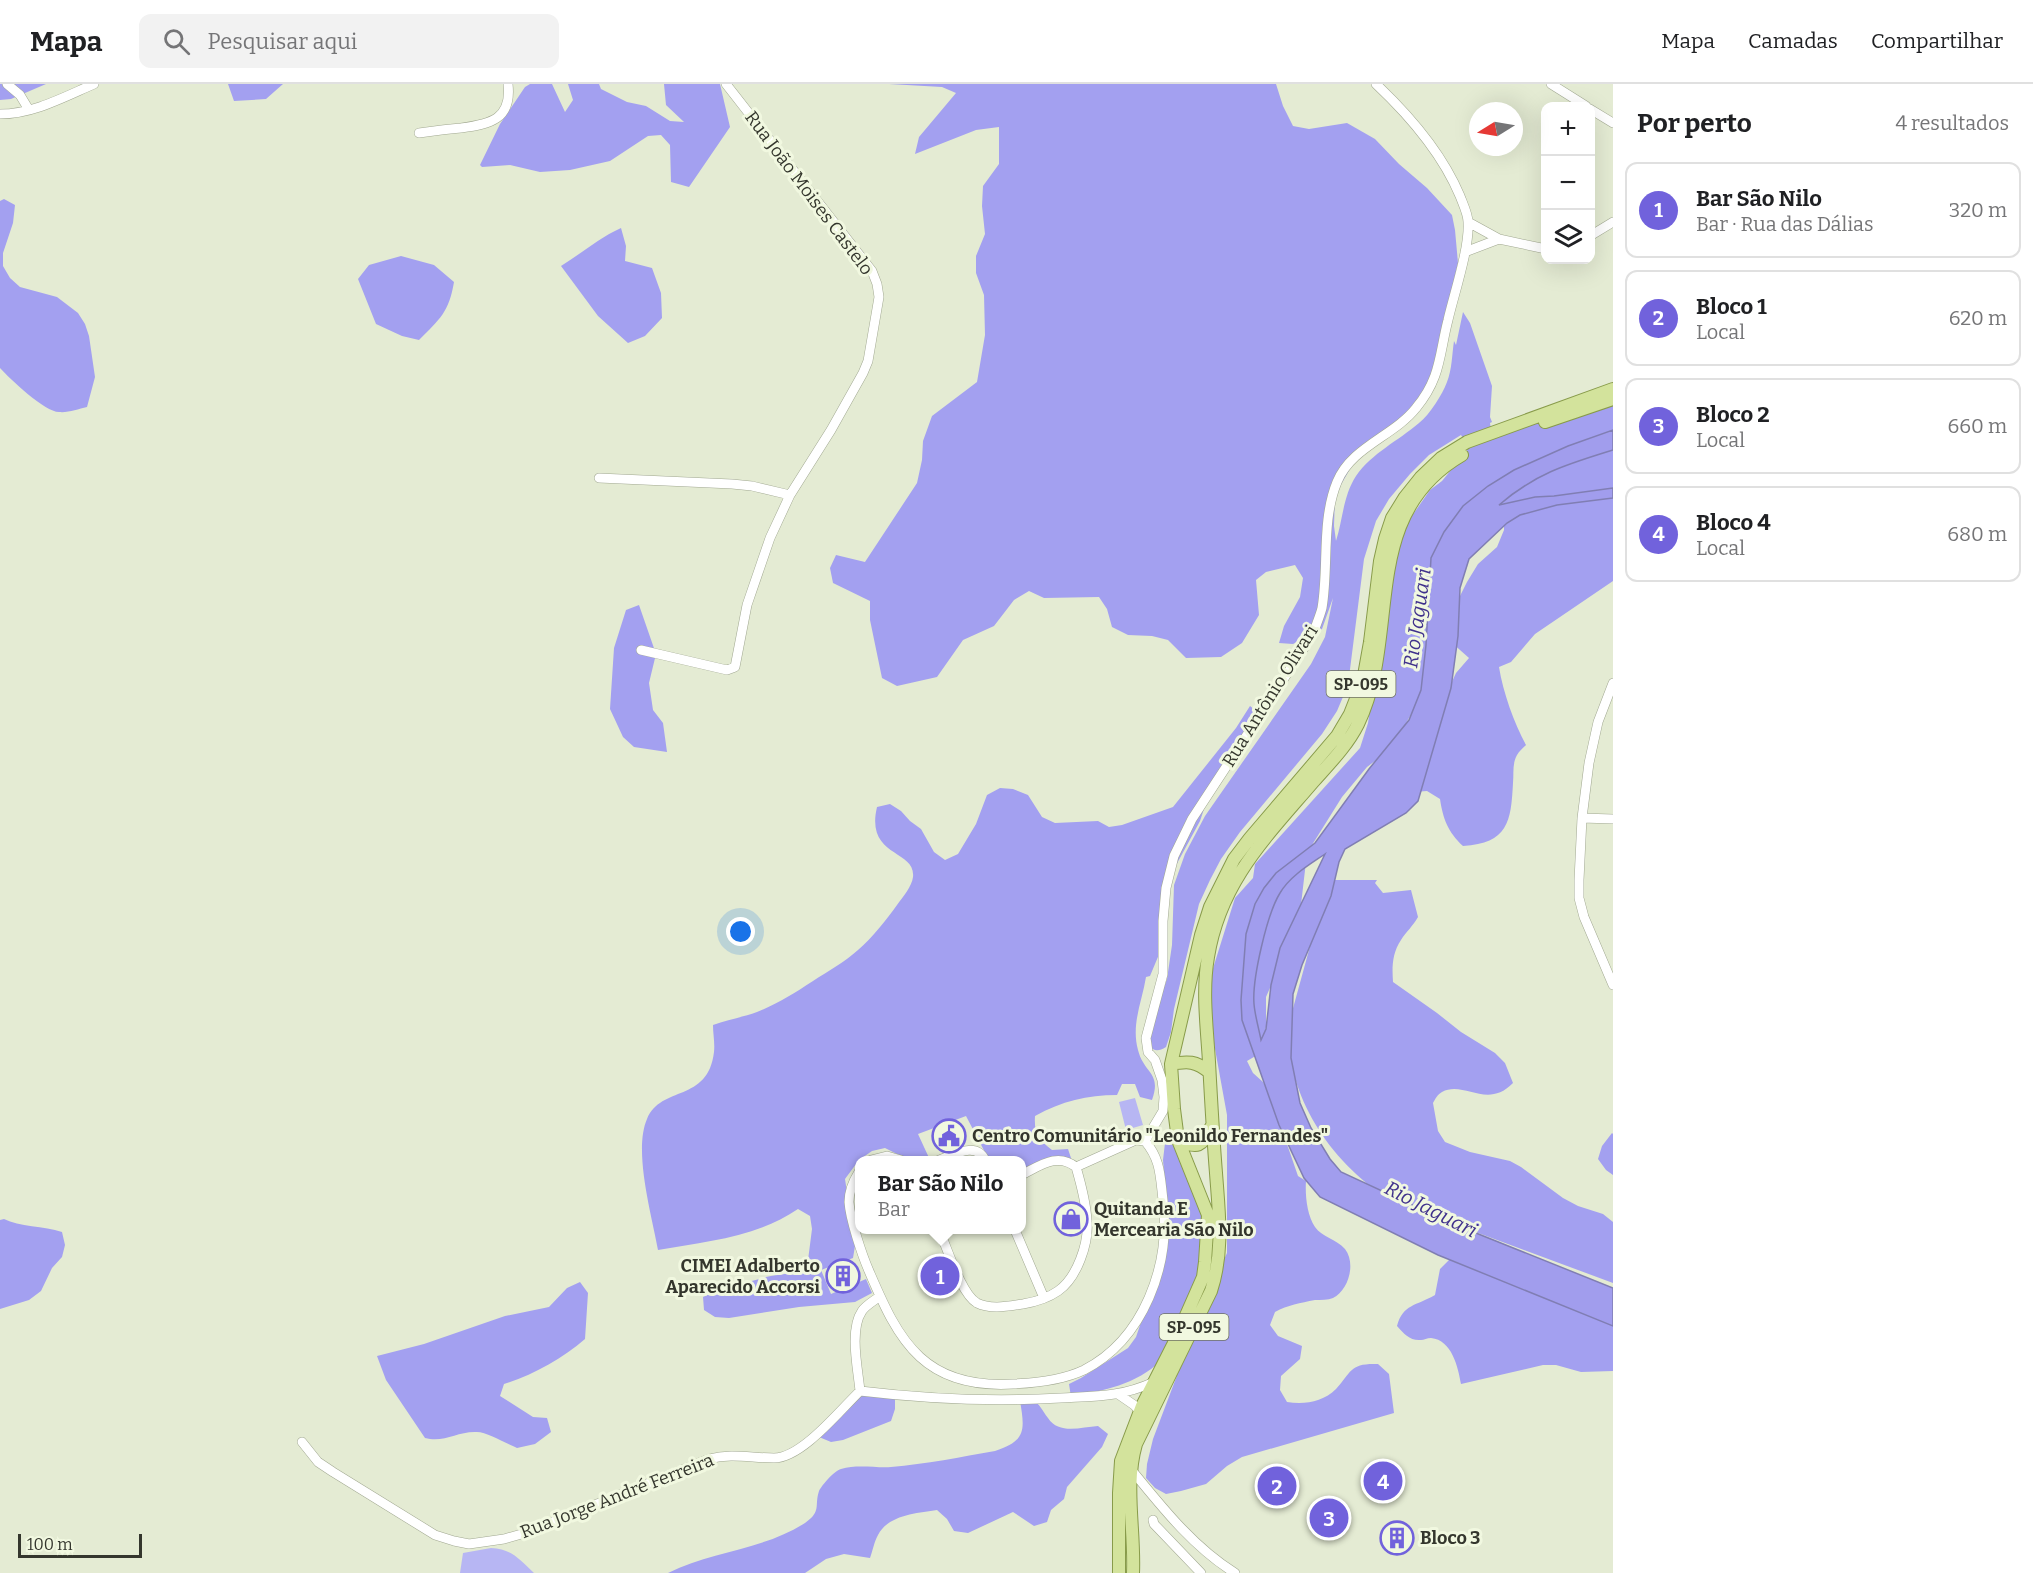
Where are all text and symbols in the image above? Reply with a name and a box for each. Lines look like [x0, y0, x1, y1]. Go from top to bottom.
search box [139, 14, 559, 68]
text: Mapa [30, 25, 103, 58]
icon: search [160, 25, 193, 58]
text: Pesquisar aqui [208, 28, 357, 55]
text: Mapa [1661, 28, 1715, 54]
text: Camadas [1748, 28, 1838, 54]
text: Compartilhar [1871, 28, 2003, 54]
north arrow [1469, 102, 1523, 156]
map controls [1541, 102, 1595, 264]
button: + [1541, 102, 1595, 156]
street label: Rua João Moises Castelo [740, 107, 878, 279]
text: Por perto [1637, 108, 1752, 139]
text: 4 resultados [1895, 111, 2009, 135]
button: − [1541, 156, 1595, 210]
text: Bar São Nilo [1696, 185, 1822, 212]
text: 1 [1654, 198, 1663, 222]
text: 320 m [1949, 198, 2007, 222]
button: layers [1541, 210, 1595, 264]
text: Bar · Rua das Dálias [1696, 212, 1874, 236]
text: Bloco 1 [1696, 293, 1767, 320]
text: 2 [1653, 306, 1664, 330]
text: 620 m [1949, 306, 2007, 330]
text: Local [1696, 320, 1745, 344]
text: Bloco 2 [1696, 401, 1770, 428]
text: 3 [1653, 414, 1664, 438]
text: 660 m [1948, 414, 2007, 438]
text: Local [1696, 428, 1745, 452]
text: Bloco 4 [1696, 509, 1771, 536]
text: 4 [1652, 522, 1665, 546]
text: 680 m [1947, 522, 2007, 546]
text: Local [1696, 536, 1745, 560]
water label: Rio Jaguari [1398, 566, 1436, 669]
street label: Rua Antônio Olivari [1218, 621, 1322, 771]
road number: SP-095 [1326, 671, 1396, 697]
your location [726, 917, 755, 946]
public building icon: Centro Comunitário "Leonildo Fernandes" [931, 1118, 967, 1154]
place label: Centro Comunitário "Leonildo Fernandes" [972, 1125, 1328, 1147]
popup [855, 1156, 1026, 1234]
text: Bar São Nilo [878, 1170, 1003, 1197]
water label: Rio Jaguari [1381, 1176, 1481, 1243]
text: Bar [878, 1197, 910, 1221]
place label: Quitanda E Mercearia São Nilo [1094, 1198, 1254, 1241]
shop icon: Quitanda E Mercearia São Nilo [1053, 1201, 1089, 1237]
pin: 1 [920, 1254, 960, 1298]
place label: CIMEI Adalberto Aparecido Accorsi [665, 1255, 820, 1298]
building icon: CIMEI Adalberto Aparecido Accorsi [825, 1258, 861, 1294]
road number: SP-095 [1160, 1314, 1228, 1340]
street label: Rua Jorge André Ferreira [517, 1449, 717, 1543]
pin: 4 [1364, 1458, 1402, 1504]
pin: 2 [1258, 1464, 1296, 1508]
pin: 3 [1310, 1496, 1348, 1540]
building icon: Bloco 3 [1379, 1520, 1415, 1556]
place label: Bloco 3 [1420, 1527, 1480, 1549]
scale bar [18, 1531, 142, 1558]
text: 100 m [27, 1535, 72, 1554]

